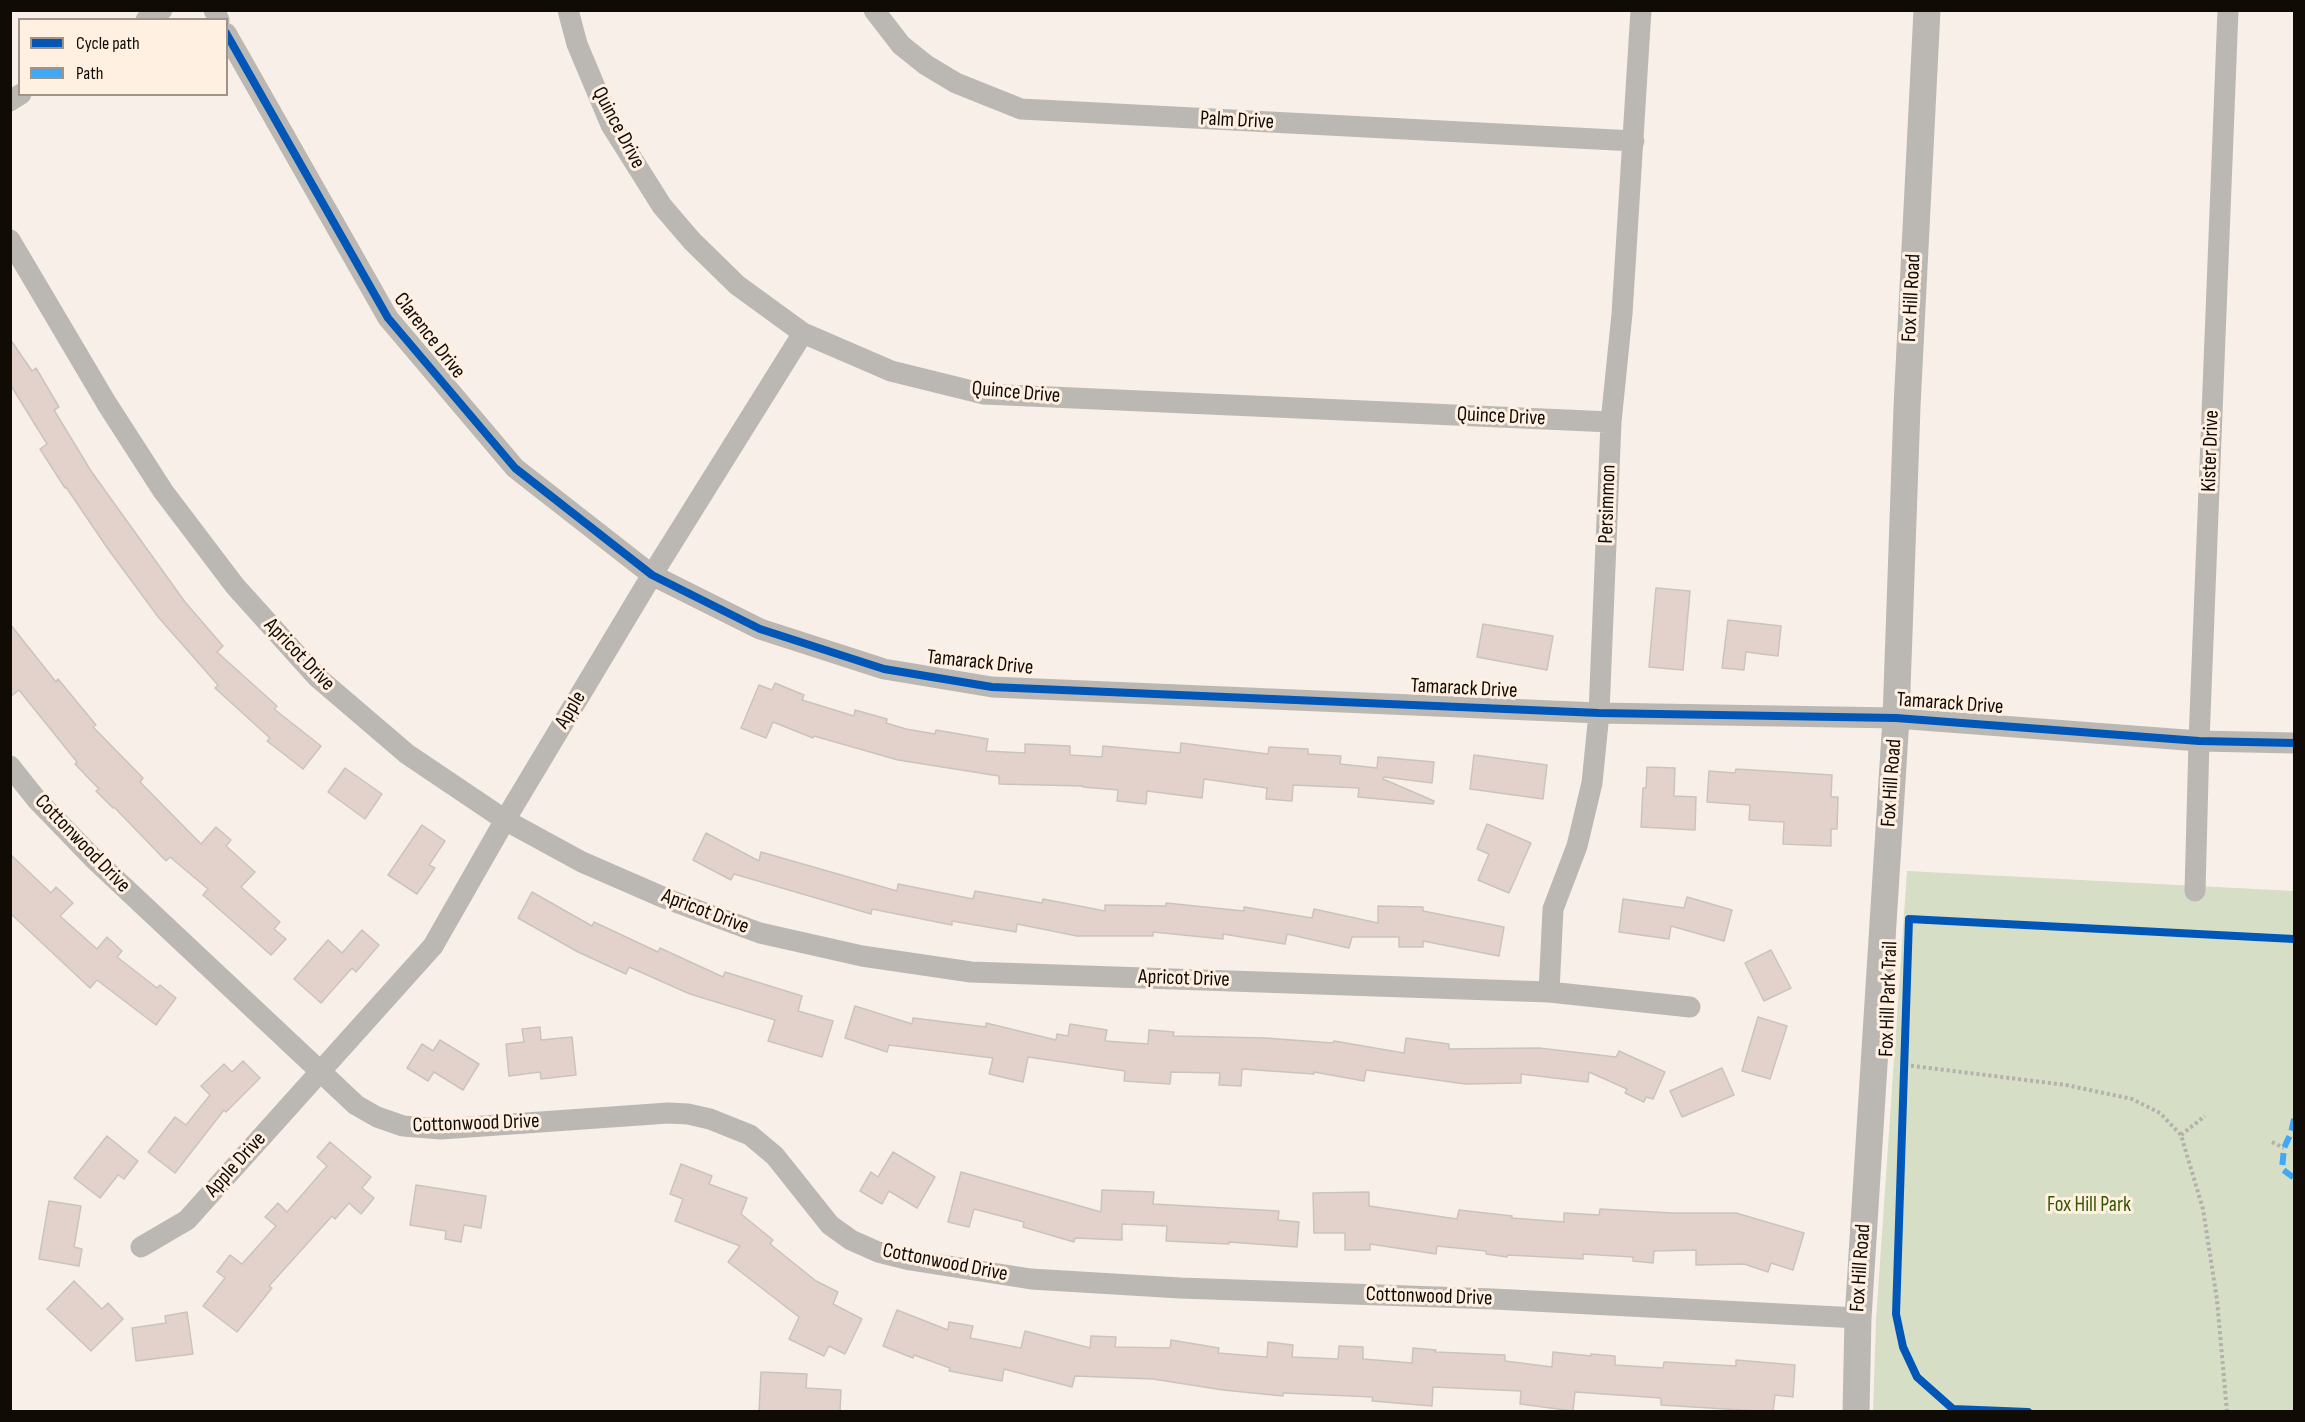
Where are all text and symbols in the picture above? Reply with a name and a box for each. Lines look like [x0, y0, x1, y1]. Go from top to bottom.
legend [18, 18, 228, 96]
text: Cycle path [76, 33, 140, 54]
text: Path [76, 63, 104, 84]
street label: Quince Drive [586, 83, 650, 173]
street label: Palm Drive [1199, 106, 1275, 136]
street label: Fox Hill Road [1897, 253, 1927, 343]
street label: Clarence Drive [388, 288, 470, 384]
street label: Quince Drive [971, 377, 1061, 409]
street label: Quince Drive [1456, 402, 1546, 432]
street label: Kister Drive [2197, 410, 2225, 492]
street label: Persimmon [1594, 464, 1622, 544]
street label: Apricot Drive [258, 613, 340, 697]
street label: Tamarack Drive [925, 645, 1035, 681]
street label: Tamarack Drive [1410, 674, 1518, 704]
street label: Apple [550, 687, 592, 733]
street label: Tamarack Drive [1896, 688, 2004, 720]
street label: Fox Hill Road [1876, 738, 1908, 828]
street label: Cottonwood Drive [29, 790, 135, 898]
street label: Apricot Drive [658, 884, 752, 940]
street label: Fox Hill Park Trail [1874, 941, 1904, 1057]
street label: Apricot Drive [1138, 965, 1230, 993]
street label: Cottonwood Drive [412, 1109, 540, 1139]
street label: Apple Drive [200, 1127, 272, 1203]
park label: Fox Hill Park [2047, 1193, 2131, 1219]
street label: Fox Hill Road [1845, 1223, 1877, 1313]
street label: Cottonwood Drive [880, 1239, 1010, 1287]
street label: Cottonwood Drive [1365, 1282, 1493, 1312]

